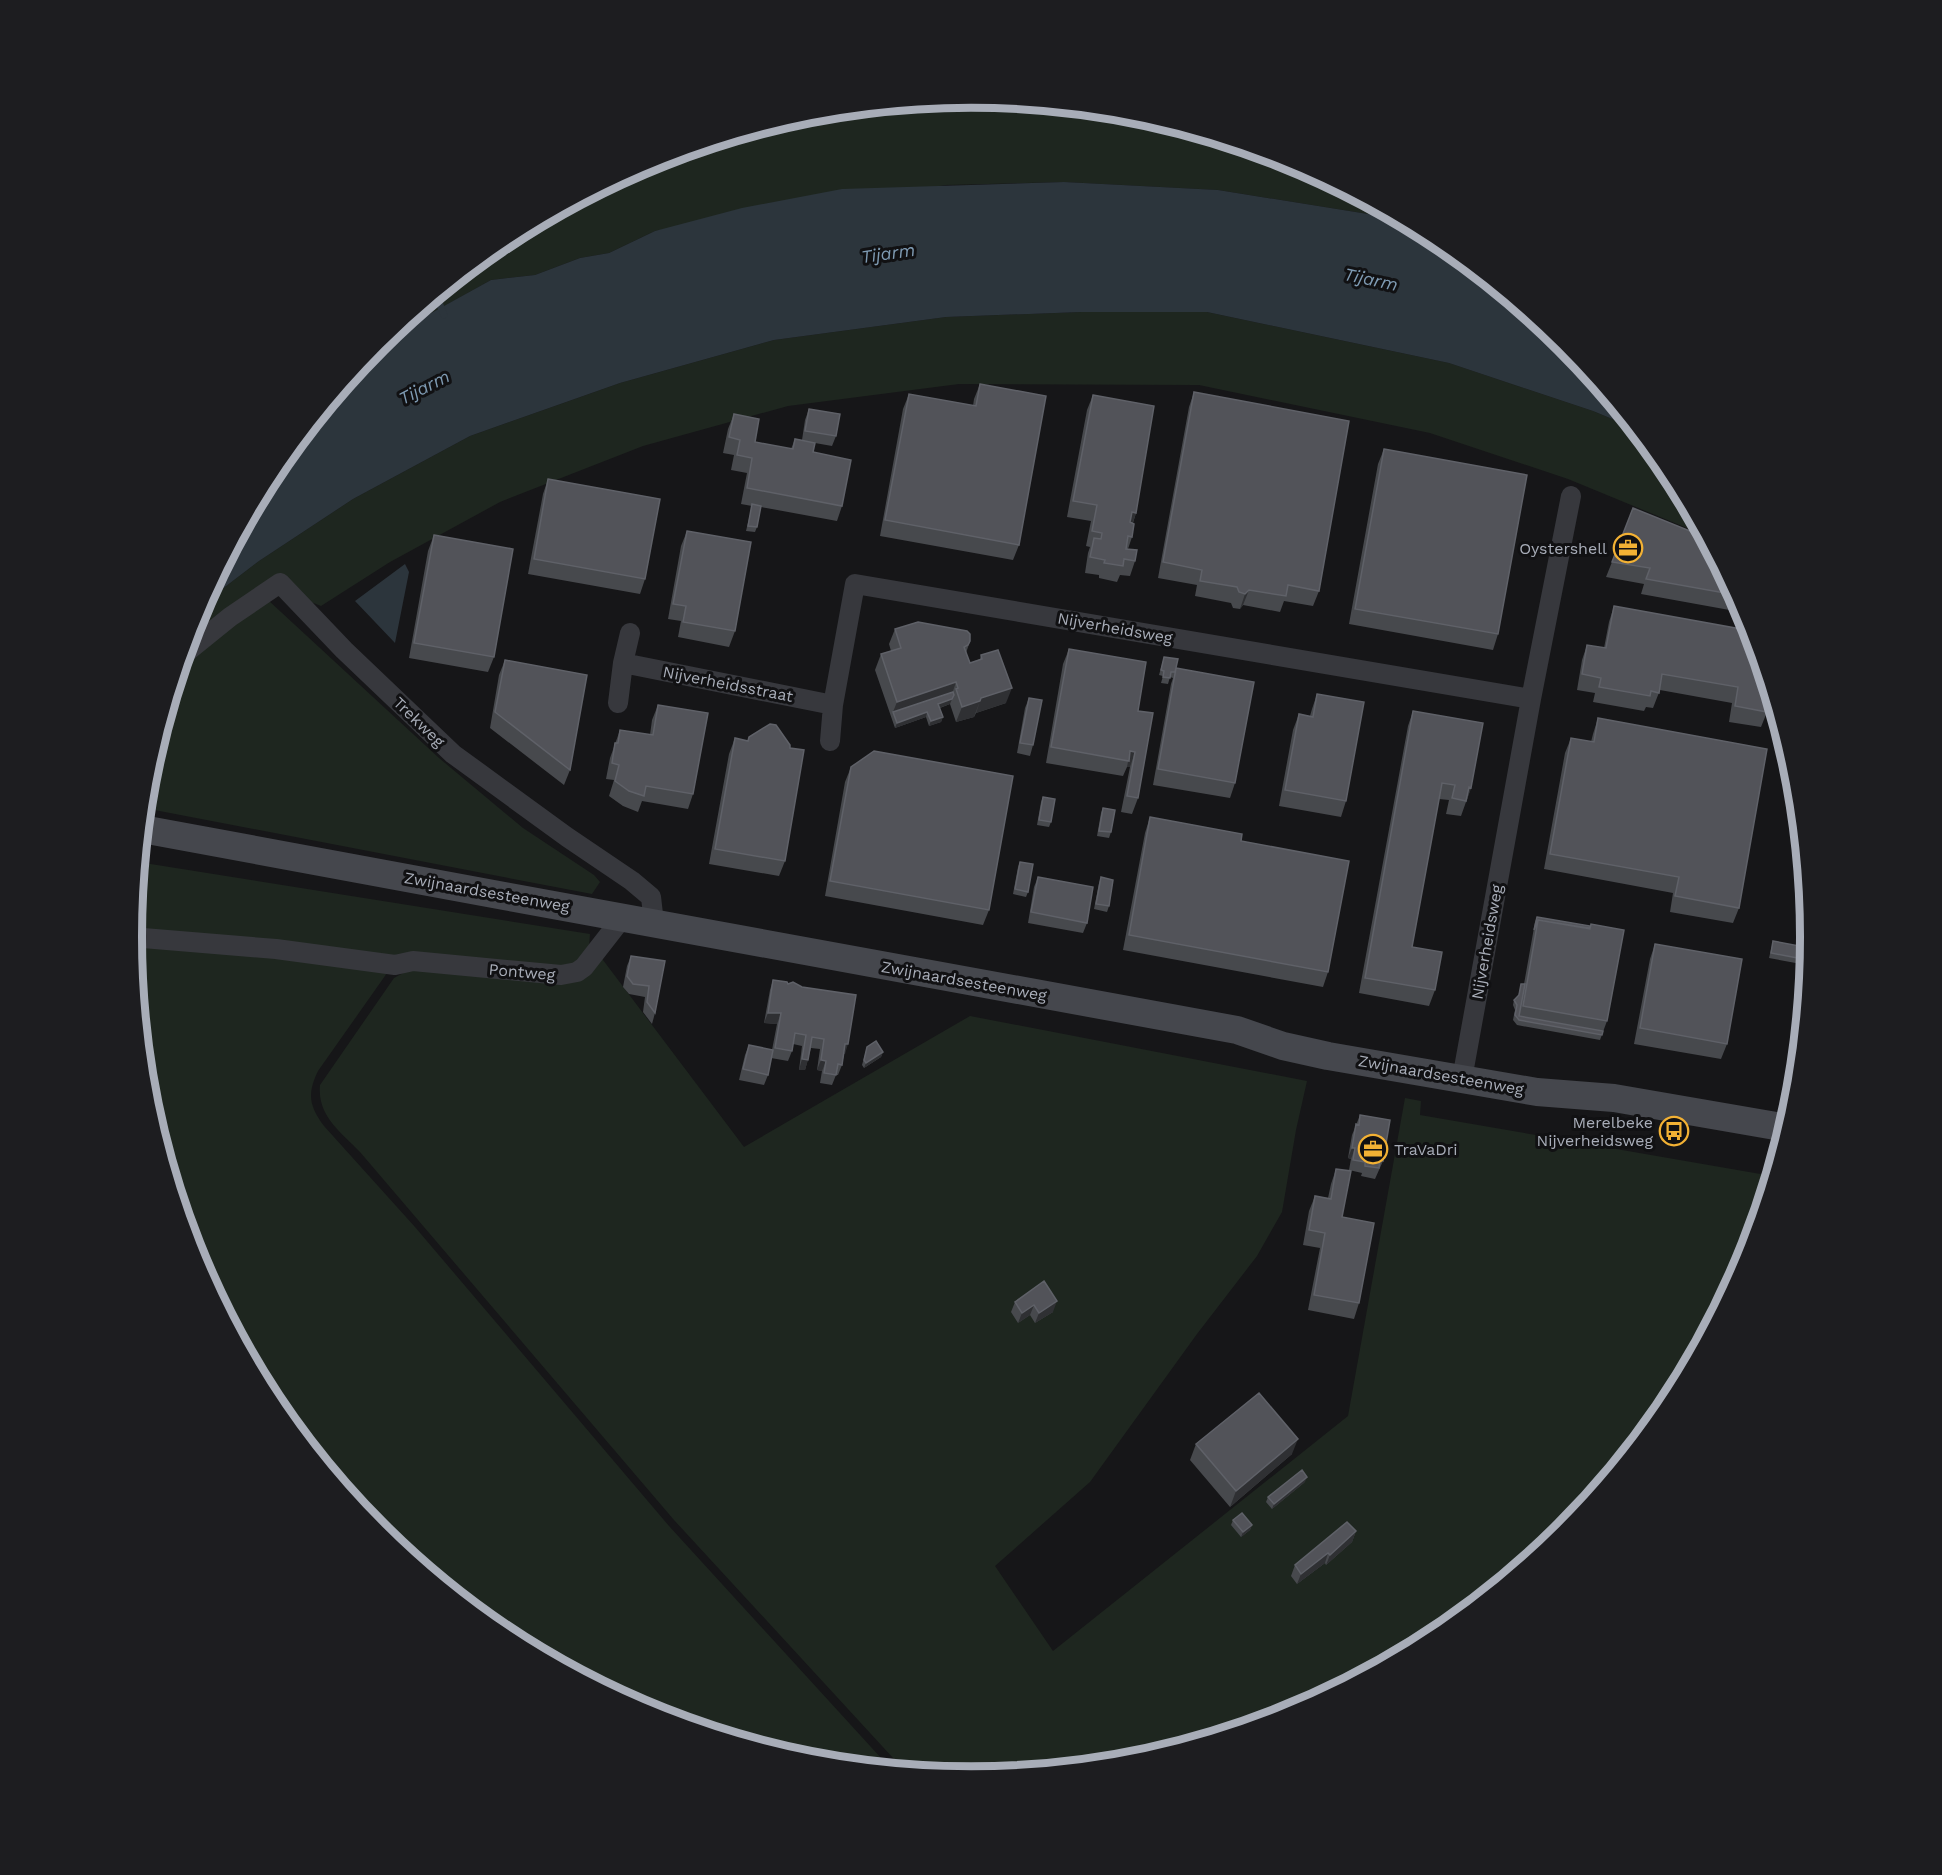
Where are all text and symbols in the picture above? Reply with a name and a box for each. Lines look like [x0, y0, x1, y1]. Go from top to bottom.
water label: Tijarm [860, 239, 916, 267]
water label: Tijarm [1342, 263, 1400, 295]
water label: Tijarm [395, 365, 453, 409]
office icon: Oystershell [1612, 532, 1644, 564]
place label: Oystershell [1519, 539, 1607, 558]
street label: Nijverheidsweg [1056, 609, 1175, 648]
street label: Nijverheidsstraat [661, 662, 795, 706]
street label: Trekweg [389, 693, 449, 751]
street label: Zwijnaardsesteenweg [403, 868, 572, 916]
street label: Nijverheidsweg [1468, 882, 1507, 1001]
street label: Zwijnaardsesteenweg [880, 957, 1049, 1005]
street label: Pontweg [488, 960, 556, 984]
street label: Zwijnaardsesteenweg [1357, 1051, 1526, 1099]
place label: Merelbeke Nijverheidsweg [1536, 1113, 1653, 1150]
bus stop icon: Merelbeke Nijverheidsweg [1658, 1115, 1690, 1147]
office icon: TraVaDri [1357, 1133, 1389, 1165]
place label: TraVaDri [1394, 1140, 1458, 1159]

